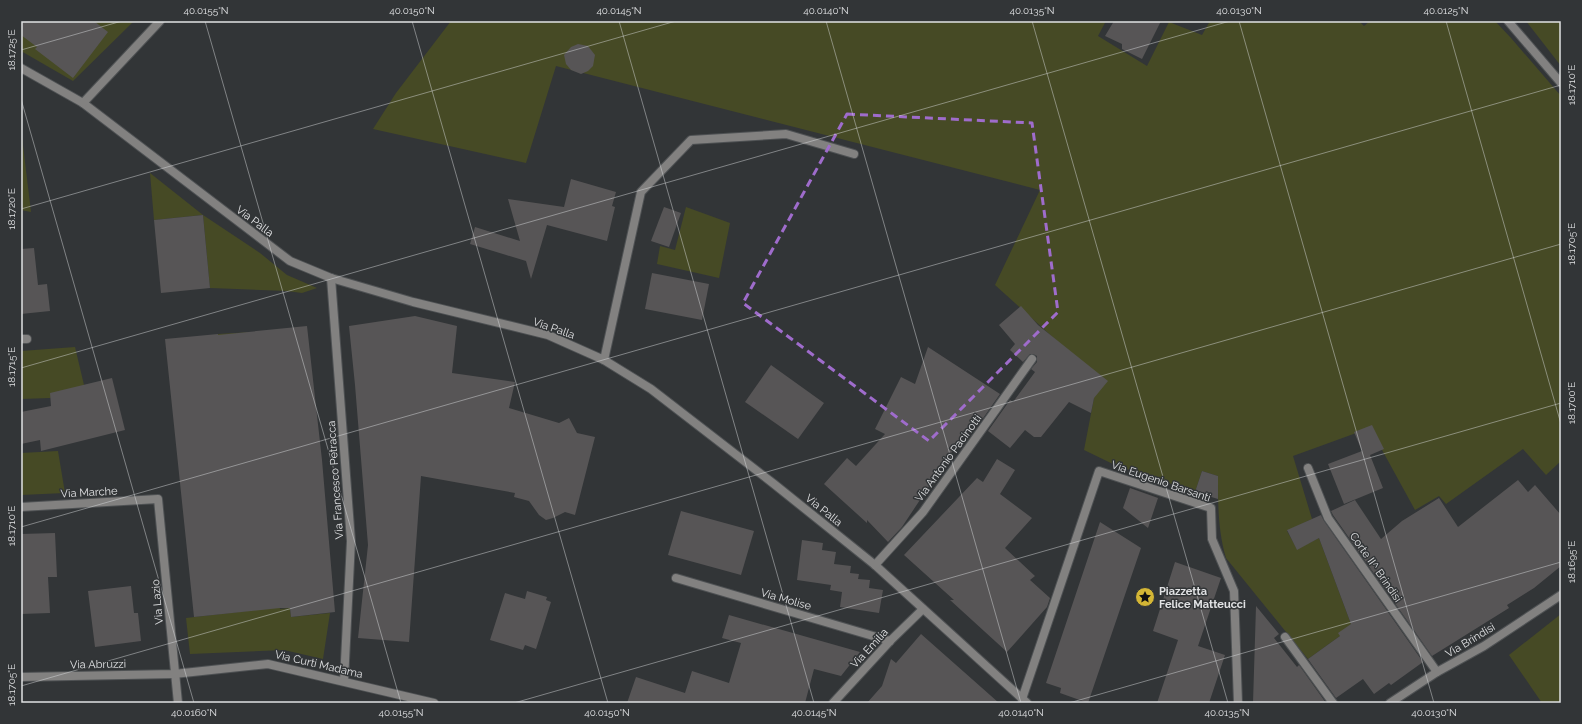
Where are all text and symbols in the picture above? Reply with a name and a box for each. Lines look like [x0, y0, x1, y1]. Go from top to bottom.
text: 40.0155°N [183, 5, 229, 16]
text: 40.0150°N [389, 5, 435, 16]
text: 40.0145°N [596, 5, 642, 16]
text: 40.0140°N [803, 5, 849, 16]
text: 40.0135°N [1009, 5, 1055, 16]
text: 40.0130°N [1216, 5, 1262, 16]
text: 40.0125°N [1424, 5, 1468, 16]
text: 18.1725°E [6, 29, 17, 71]
text: 18.1710°E [1566, 65, 1577, 105]
text: 18.1720°E [6, 188, 17, 230]
street label: Via Palla [233, 203, 276, 240]
text: 18.1705°E [1566, 223, 1577, 265]
street label: Via Palla [531, 315, 576, 342]
text: 18.1715°E [6, 347, 17, 387]
text: 18.1700°E [1566, 382, 1577, 424]
street label: Via Antonio Pacinotti [912, 412, 984, 504]
street label: Via Francesco Petracca [325, 420, 346, 540]
street label: Via Eugenio Barsanti [1109, 458, 1212, 505]
street label: Via Marche [60, 484, 118, 500]
street label: Via Palla [803, 492, 845, 529]
text: 18.1710°E [6, 506, 17, 546]
street label: Corte II^ Brindisi [1347, 530, 1404, 605]
text: 18.1695°E [1566, 541, 1577, 583]
street label: Via Lazio [149, 578, 166, 625]
place label: Piazzetta Felice Matteucci [1159, 585, 1246, 611]
street label: Via Molise [759, 586, 813, 613]
place icon: Piazzetta Felice Matteucci [1134, 586, 1156, 608]
street label: Via Brindisi [1443, 621, 1497, 660]
street label: Via Emilia [848, 626, 891, 671]
street label: Via Curti Madama [274, 648, 364, 681]
street label: Via Abruzzi [70, 658, 126, 671]
text: 18.1705°E [6, 664, 17, 706]
text: 40.0160°N [171, 707, 217, 718]
text: 40.0155°N [378, 707, 424, 718]
text: 40.0150°N [584, 707, 630, 718]
text: 40.0145°N [791, 707, 837, 718]
text: 40.0140°N [998, 707, 1044, 718]
text: 40.0135°N [1204, 707, 1250, 718]
text: 40.0130°N [1411, 707, 1457, 718]

